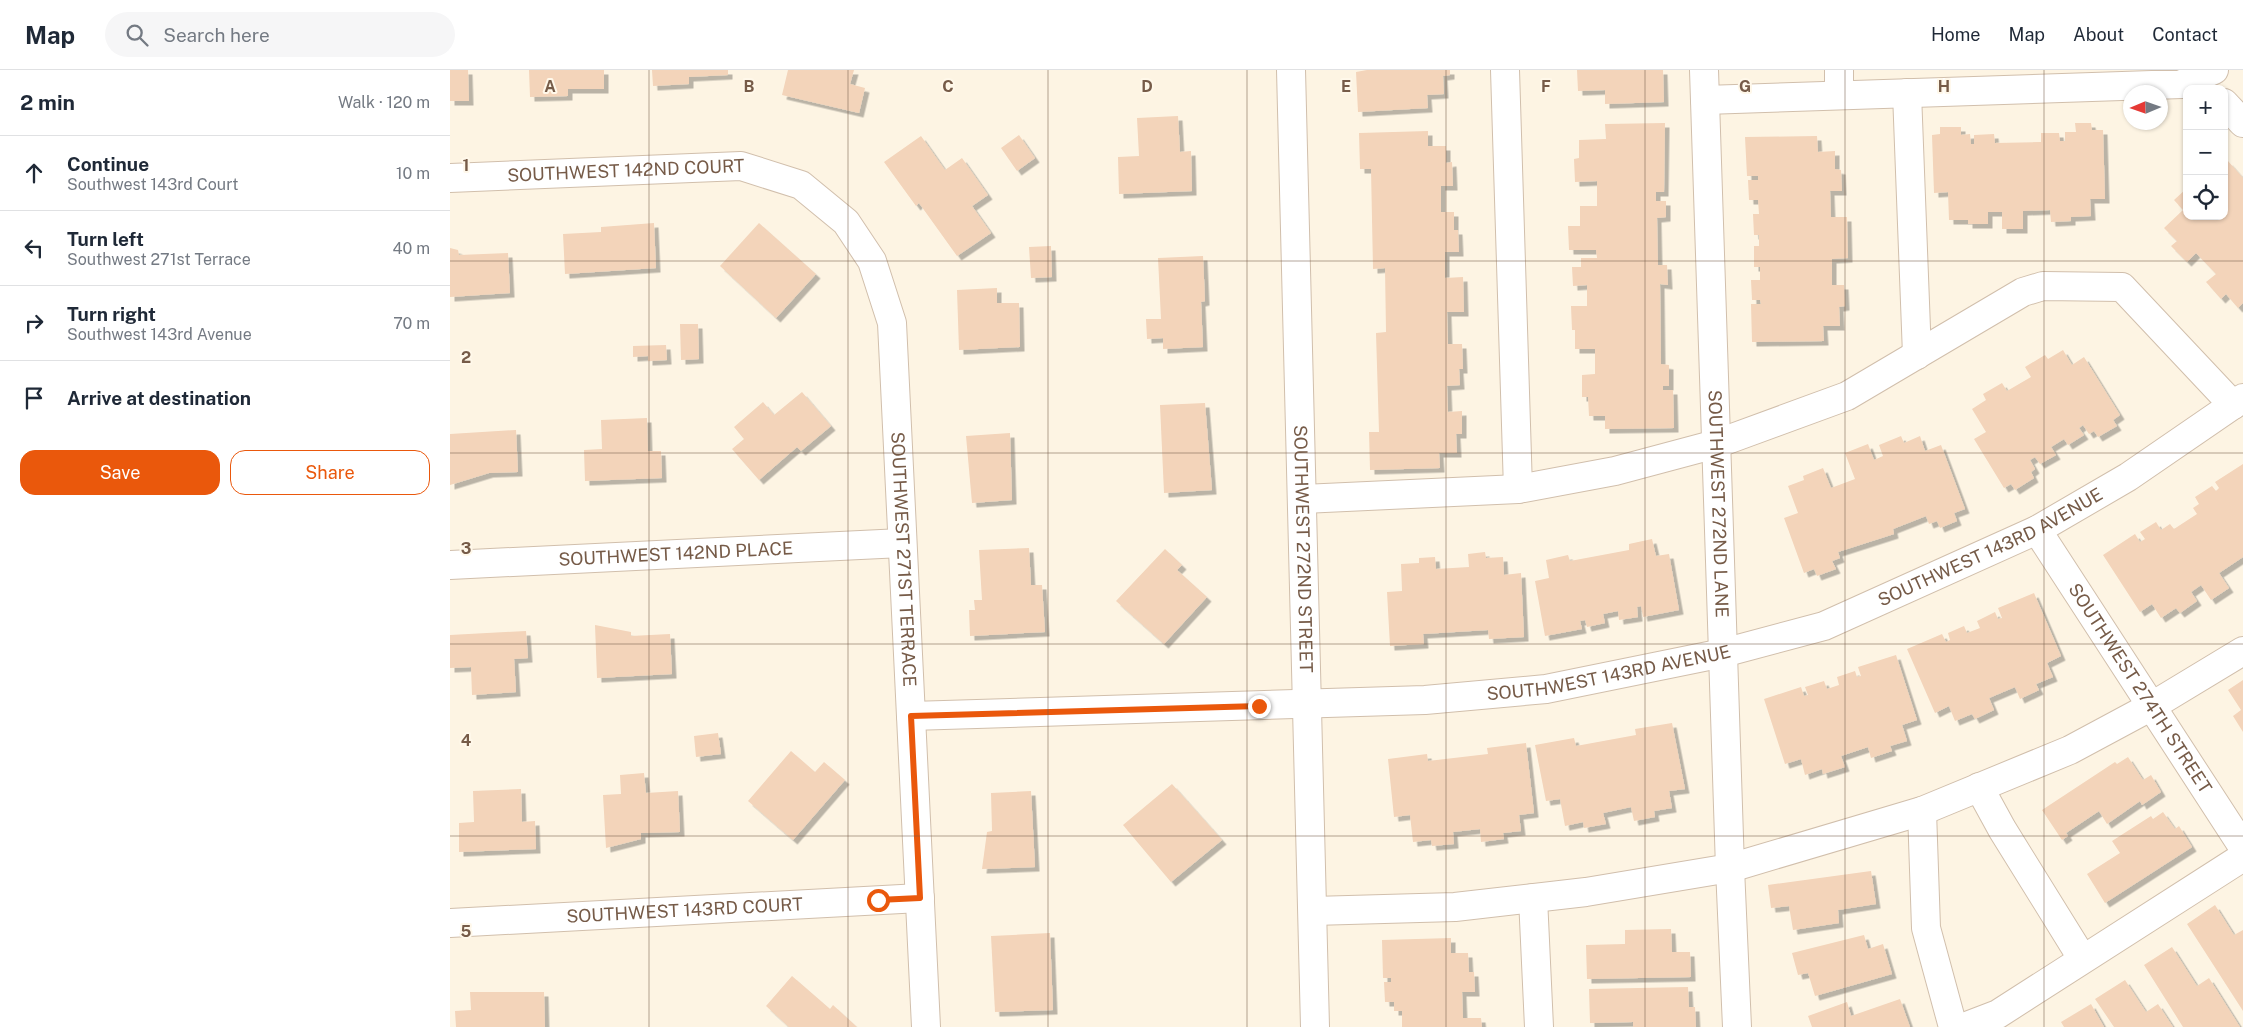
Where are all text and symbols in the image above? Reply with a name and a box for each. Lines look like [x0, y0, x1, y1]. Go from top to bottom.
search box [105, 12, 455, 57]
text: Map [25, 21, 75, 49]
icon: search [123, 21, 151, 49]
text: Search here [163, 24, 270, 46]
text: Home [1931, 24, 1981, 45]
text: Map [2009, 24, 2045, 45]
text: About [2073, 24, 2124, 45]
text: Contact [2152, 24, 2218, 45]
text: A [544, 77, 556, 96]
text: B [744, 77, 755, 96]
text: C [942, 77, 954, 96]
text: D [1141, 77, 1153, 96]
text: E [1341, 77, 1351, 96]
text: F [1541, 77, 1551, 96]
text: G [1739, 77, 1751, 96]
text: H [1938, 77, 1950, 96]
north arrow [2123, 85, 2168, 130]
map controls [2183, 85, 2228, 220]
button: + [2183, 85, 2228, 130]
text: 2 min [20, 90, 75, 115]
text: Walk · 120 m [338, 93, 430, 112]
button: − [2183, 130, 2228, 175]
text: Continue [67, 153, 149, 175]
street label: SOUTHWEST 142ND COURT [507, 155, 745, 186]
text: 1 [463, 156, 469, 175]
icon: ahead [20, 159, 48, 187]
text: 10 m [396, 164, 430, 183]
text: Southwest 143rd Court [67, 175, 238, 194]
button: locate [2183, 175, 2228, 220]
text: Turn left [67, 228, 144, 250]
icon: left [20, 234, 48, 262]
text: 40 m [392, 239, 430, 258]
text: Southwest 271st Terrace [67, 250, 251, 269]
text: Turn right [67, 303, 156, 325]
icon: right [20, 309, 48, 337]
text: 70 m [393, 314, 430, 333]
text: Southwest 143rd Avenue [67, 325, 252, 344]
text: 2 [461, 348, 471, 367]
icon: arrive [20, 384, 48, 412]
text: Arrive at destination [67, 387, 251, 409]
street label: SOUTHWEST 272ND LANE [1704, 389, 1733, 618]
street label: SOUTHWEST 272ND STREET [1290, 425, 1317, 673]
street label: SOUTHWEST 271ST TERRACE [887, 431, 921, 687]
button: Save [20, 450, 220, 495]
button: Share [230, 450, 430, 495]
street label: SOUTHWEST 143RD AVENUE [1874, 483, 2106, 610]
street label: SOUTHWEST 142ND PLACE [558, 537, 793, 570]
text: 3 [461, 539, 471, 558]
street label: SOUTHWEST 274TH STREET [2065, 579, 2216, 797]
street label: SOUTHWEST 143RD AVENUE [1486, 640, 1733, 704]
route end [1248, 695, 1271, 718]
text: 4 [461, 731, 472, 750]
route start [867, 889, 890, 912]
street label: SOUTHWEST 143RD COURT [566, 893, 804, 927]
text: 5 [461, 922, 472, 941]

